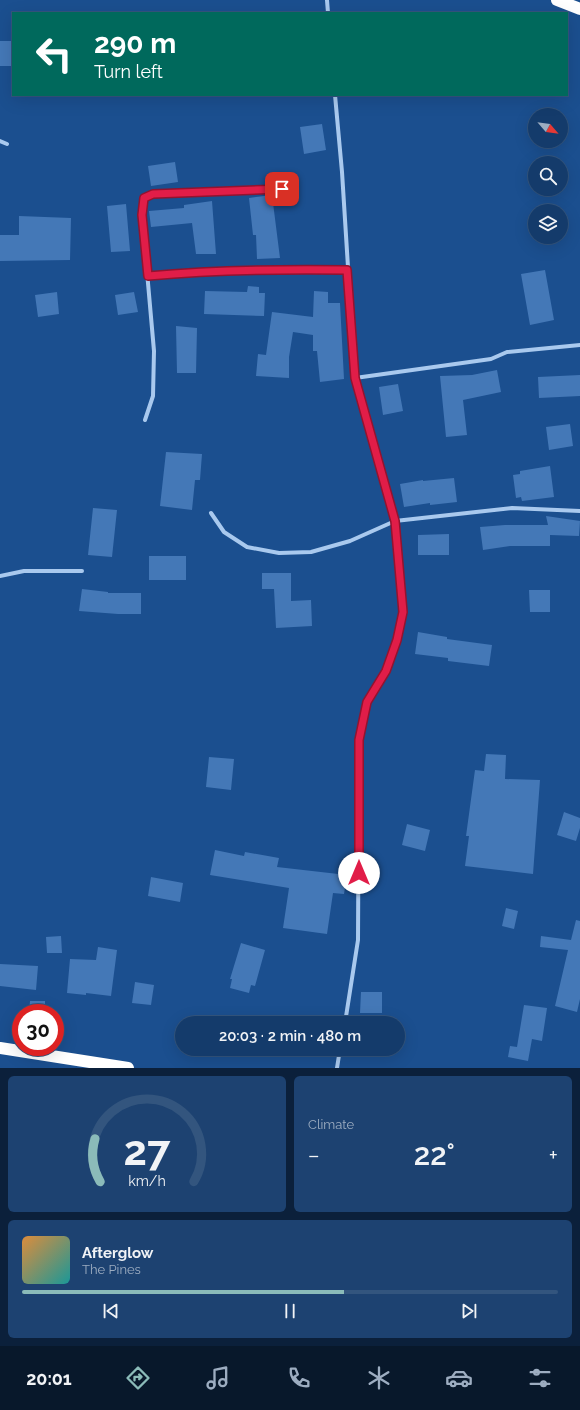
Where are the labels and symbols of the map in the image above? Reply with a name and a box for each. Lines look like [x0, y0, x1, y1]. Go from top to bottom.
north arrow [528, 108, 568, 148]
pin [265, 172, 299, 206]
position arrow [338, 852, 380, 894]
speed limit sign: 30 [12, 1004, 64, 1056]

